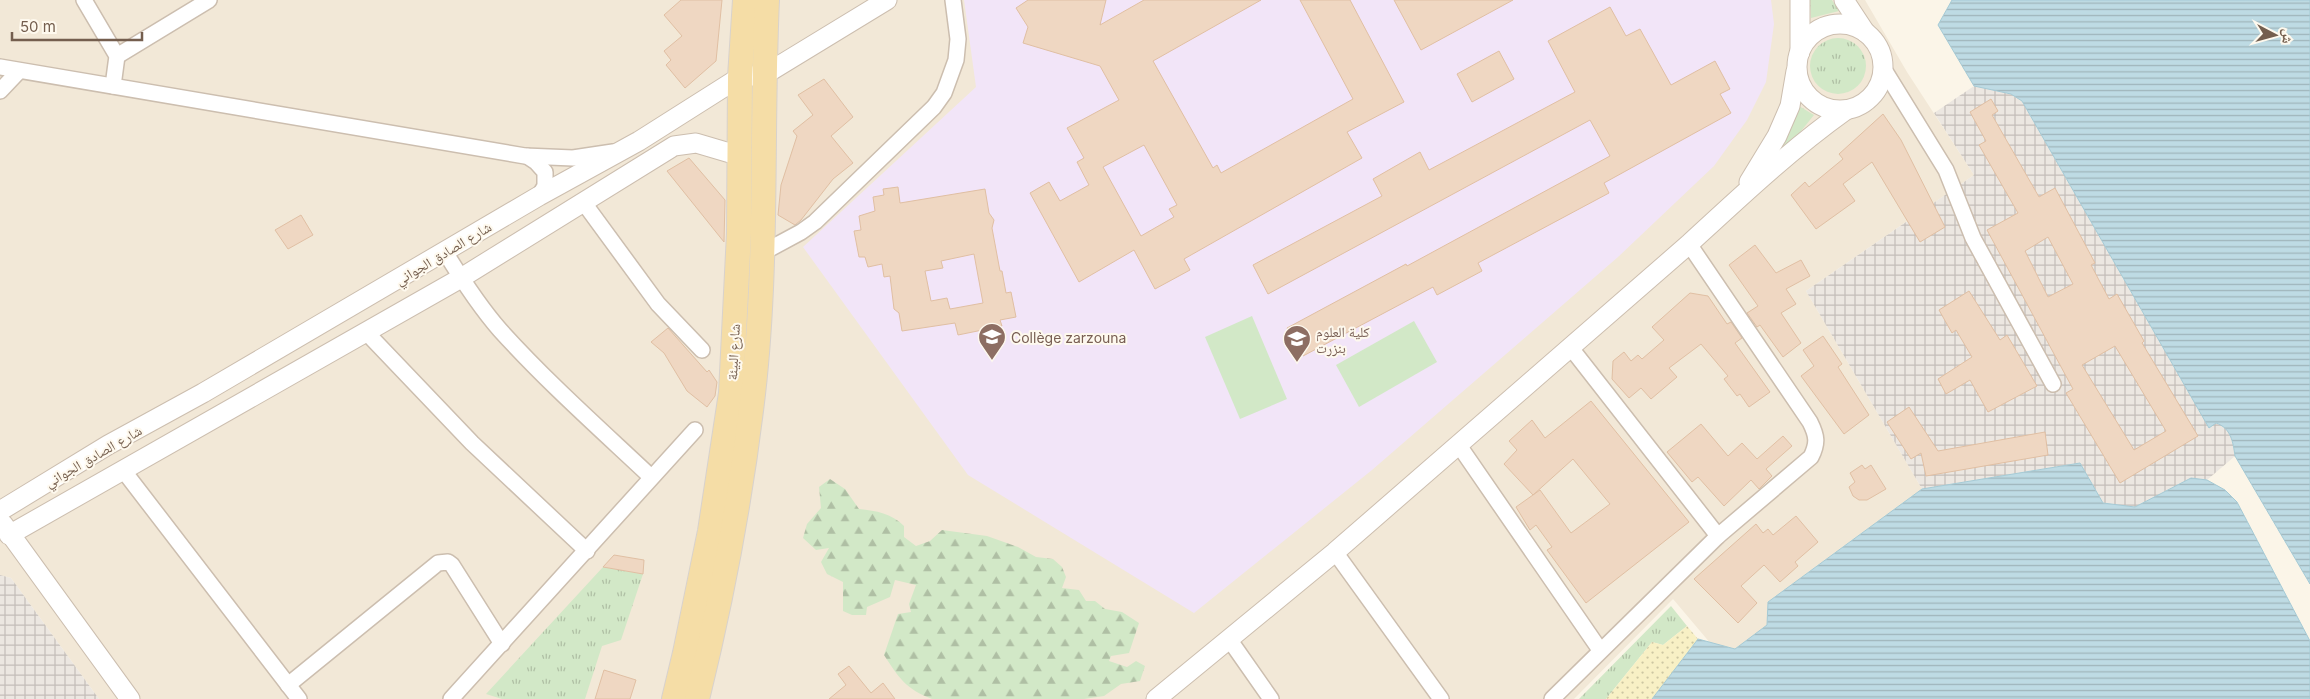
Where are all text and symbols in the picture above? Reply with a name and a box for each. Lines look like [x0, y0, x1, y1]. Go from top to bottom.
scale bar [12, 10, 142, 42]
north arrow [2250, 10, 2300, 60]
text: 50 m [20, 17, 56, 36]
text: ش [2278, 28, 2298, 45]
street label: شارع الصادق الجواني [392, 218, 496, 291]
school or university icon: Collège zarzouna [977, 322, 1007, 361]
street label: شارع البيئة [723, 323, 745, 381]
place label: كلية العلوم بنزرت [1316, 323, 1370, 357]
school or university icon: كلية العلوم بنزرت [1282, 324, 1312, 363]
place label: Collège zarzouna [1011, 329, 1126, 346]
street label: شارع الصادق الجواني [42, 421, 146, 494]

